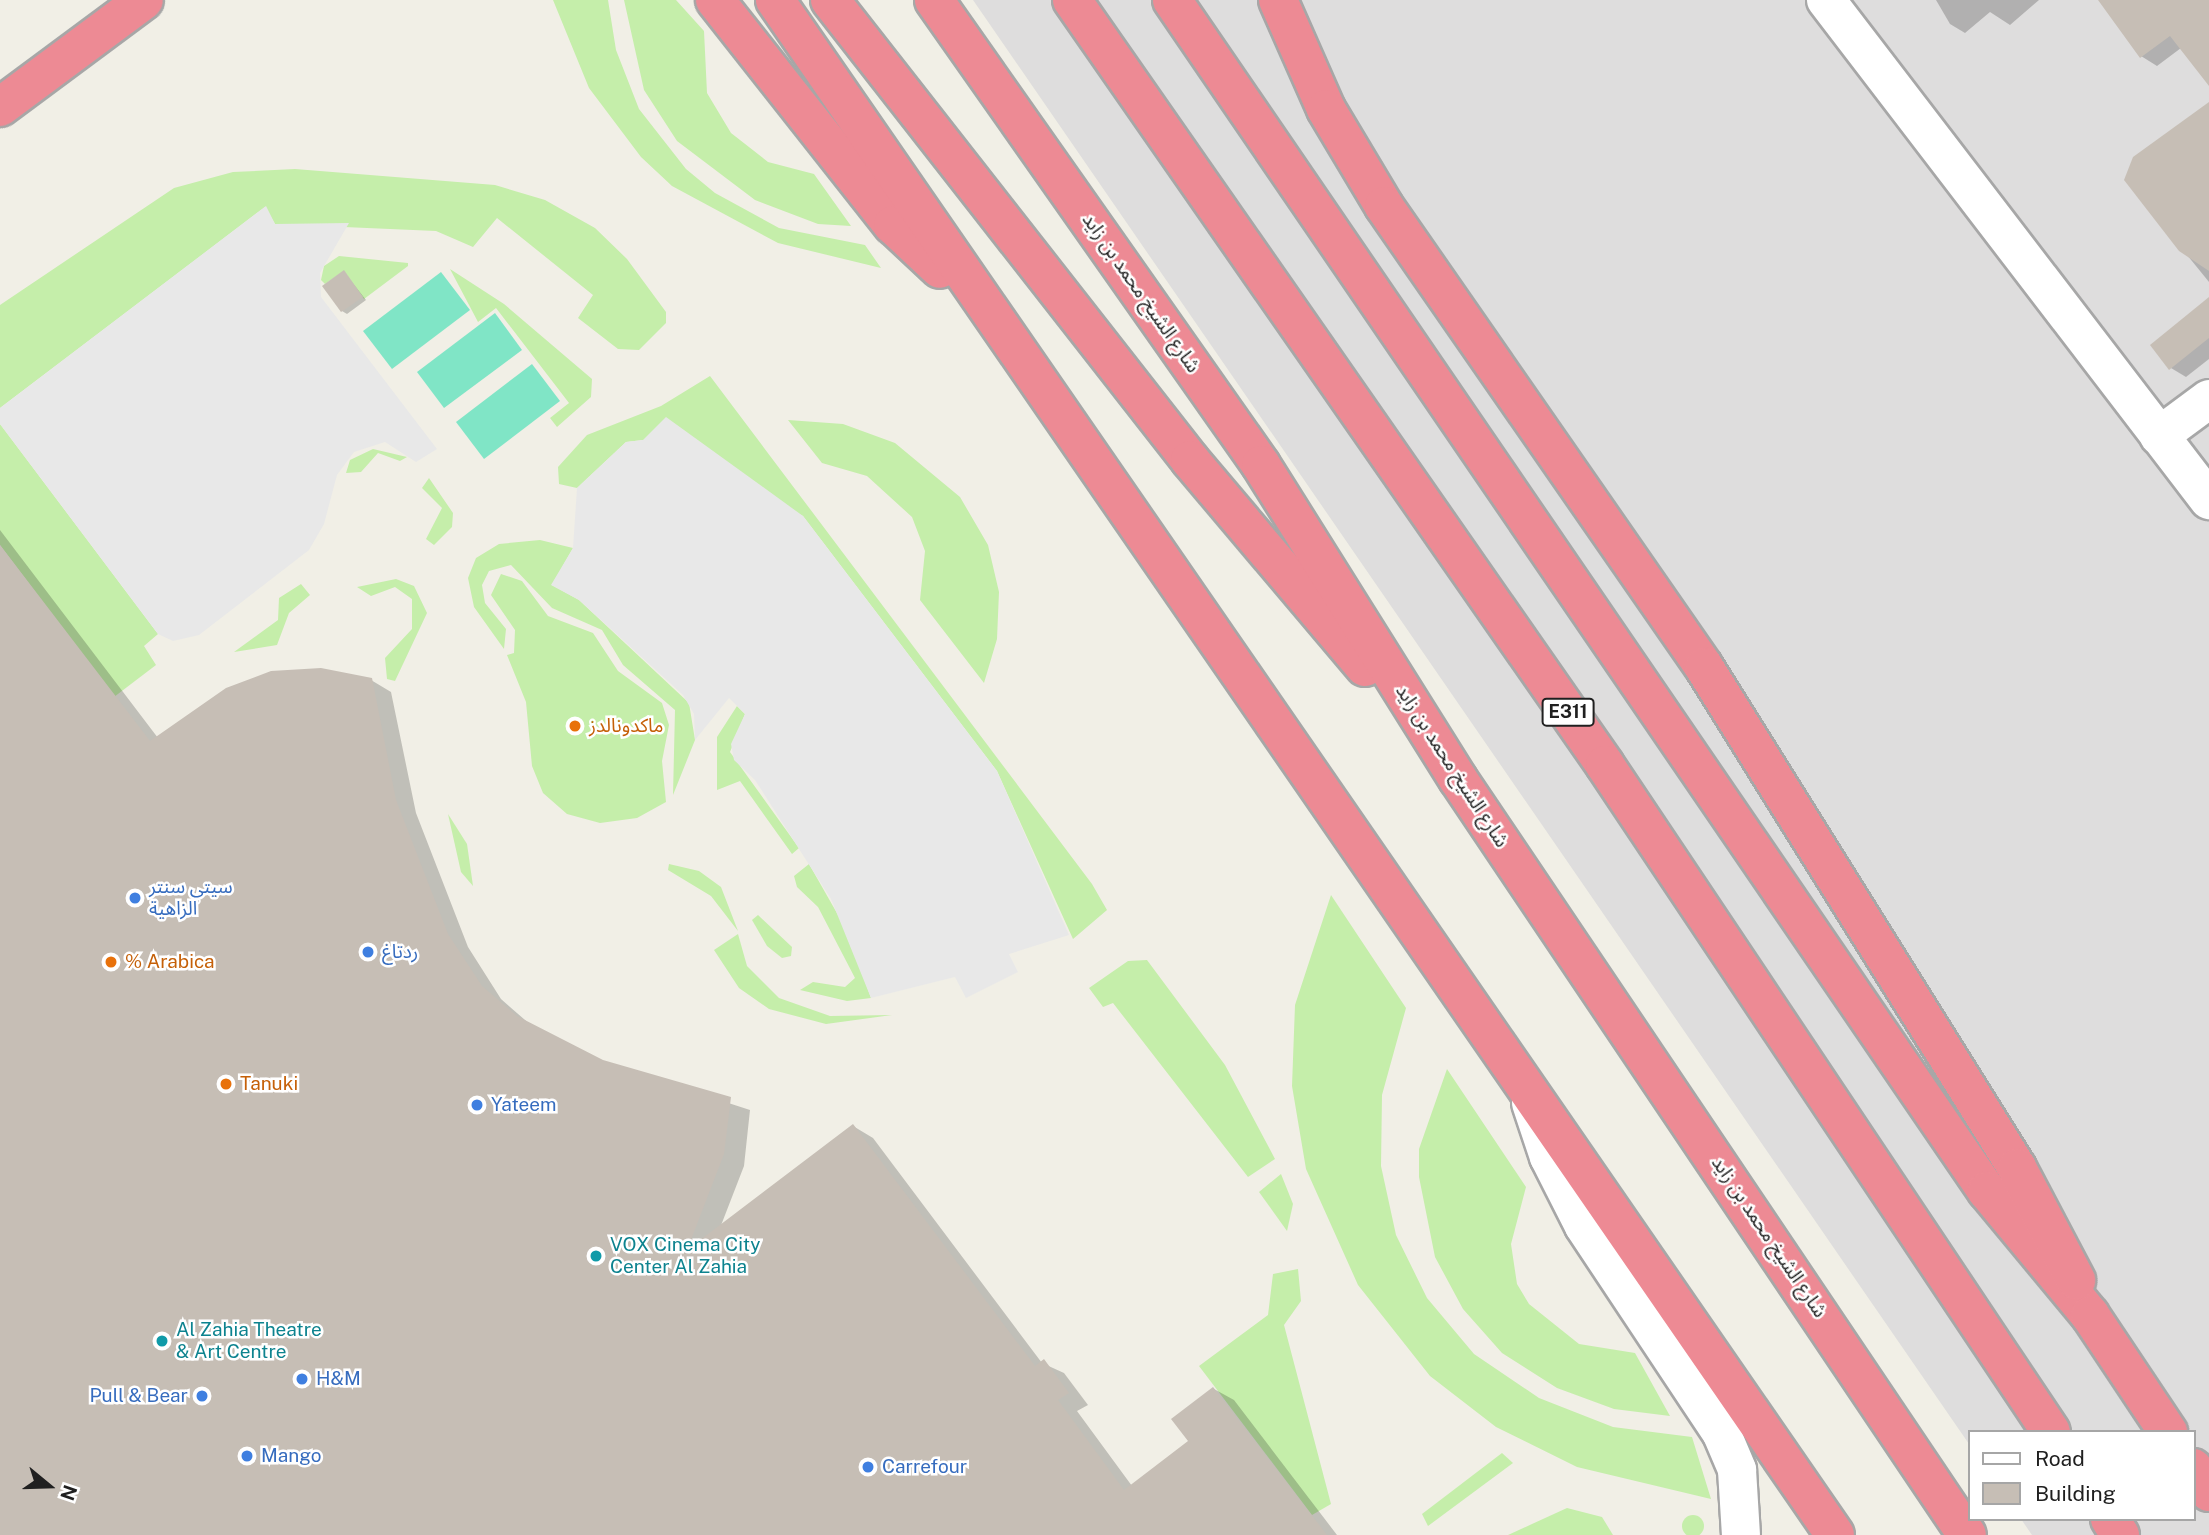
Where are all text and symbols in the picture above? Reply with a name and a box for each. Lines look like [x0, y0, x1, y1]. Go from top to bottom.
street label: شارع الشيخ محمد بن زايد [1077, 209, 1205, 377]
street label: شارع الشيخ محمد بن زايد [1391, 680, 1513, 852]
road number: E311 [1540, 698, 1596, 726]
place label: ماكدونالدز [589, 715, 664, 737]
marker: ماكدونالدز [567, 718, 583, 734]
place label: سيتي سنتر الزاهية [149, 876, 233, 920]
marker: سيتي سنتر الزاهية [127, 890, 143, 906]
place label: ردتاغ [382, 941, 418, 963]
marker: ردتاغ [360, 944, 376, 960]
place label: % Arabica [125, 951, 215, 973]
marker: % Arabica [103, 954, 119, 970]
place label: Tanuki [240, 1073, 298, 1095]
marker: Tanuki [218, 1076, 234, 1092]
place label: Yateem [491, 1094, 557, 1116]
marker: Yateem [469, 1097, 485, 1113]
street label: شارع الشيخ محمد بن زايد [1707, 1152, 1831, 1322]
place label: VOX Cinema City Center Al Zahia [610, 1234, 760, 1278]
marker: VOX Cinema City Center Al Zahia [588, 1248, 604, 1264]
place label: Al Zahia Theatre & Art Centre [176, 1319, 322, 1363]
marker: Al Zahia Theatre & Art Centre [154, 1333, 170, 1349]
place label: H&M [316, 1368, 361, 1390]
marker: H&M [294, 1371, 310, 1387]
place label: Pull & Bear [90, 1385, 188, 1407]
marker: Pull & Bear [194, 1388, 210, 1404]
legend [1968, 1430, 2195, 1521]
place label: Mango [261, 1445, 321, 1467]
text: Road [2035, 1446, 2085, 1471]
marker: Mango [239, 1448, 255, 1464]
north arrow [14, 1451, 84, 1521]
place label: Carrefour [882, 1456, 967, 1478]
marker: Carrefour [860, 1459, 876, 1475]
text: Building [2035, 1481, 2116, 1506]
text: N [56, 1482, 82, 1503]

